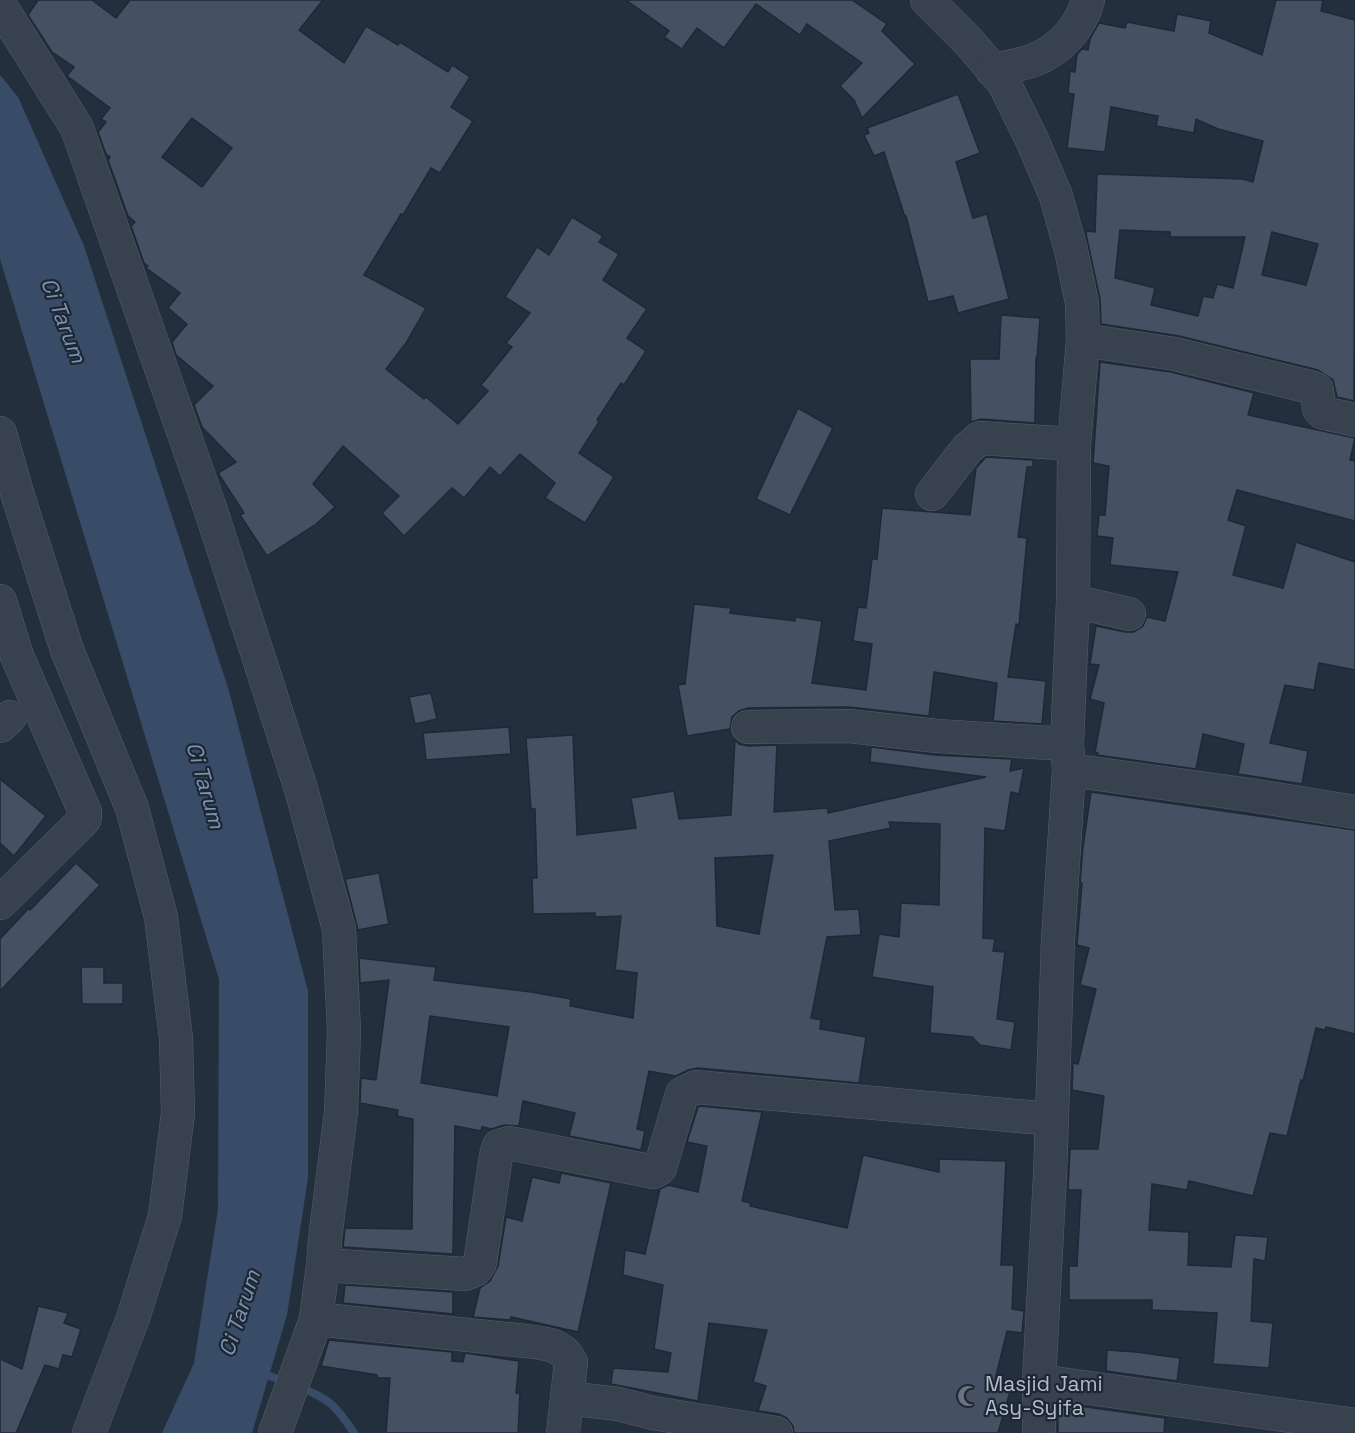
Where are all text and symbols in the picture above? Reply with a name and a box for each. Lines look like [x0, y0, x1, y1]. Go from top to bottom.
water label: Ci Tarum [35, 273, 93, 368]
water label: Ci Tarum [180, 738, 232, 833]
water label: Ci Tarum [212, 1265, 266, 1360]
place label: Masjid Jami Asy-Syifa [985, 1370, 1103, 1421]
mosque icon: Masjid Jami Asy-Syifa [956, 1384, 980, 1408]

